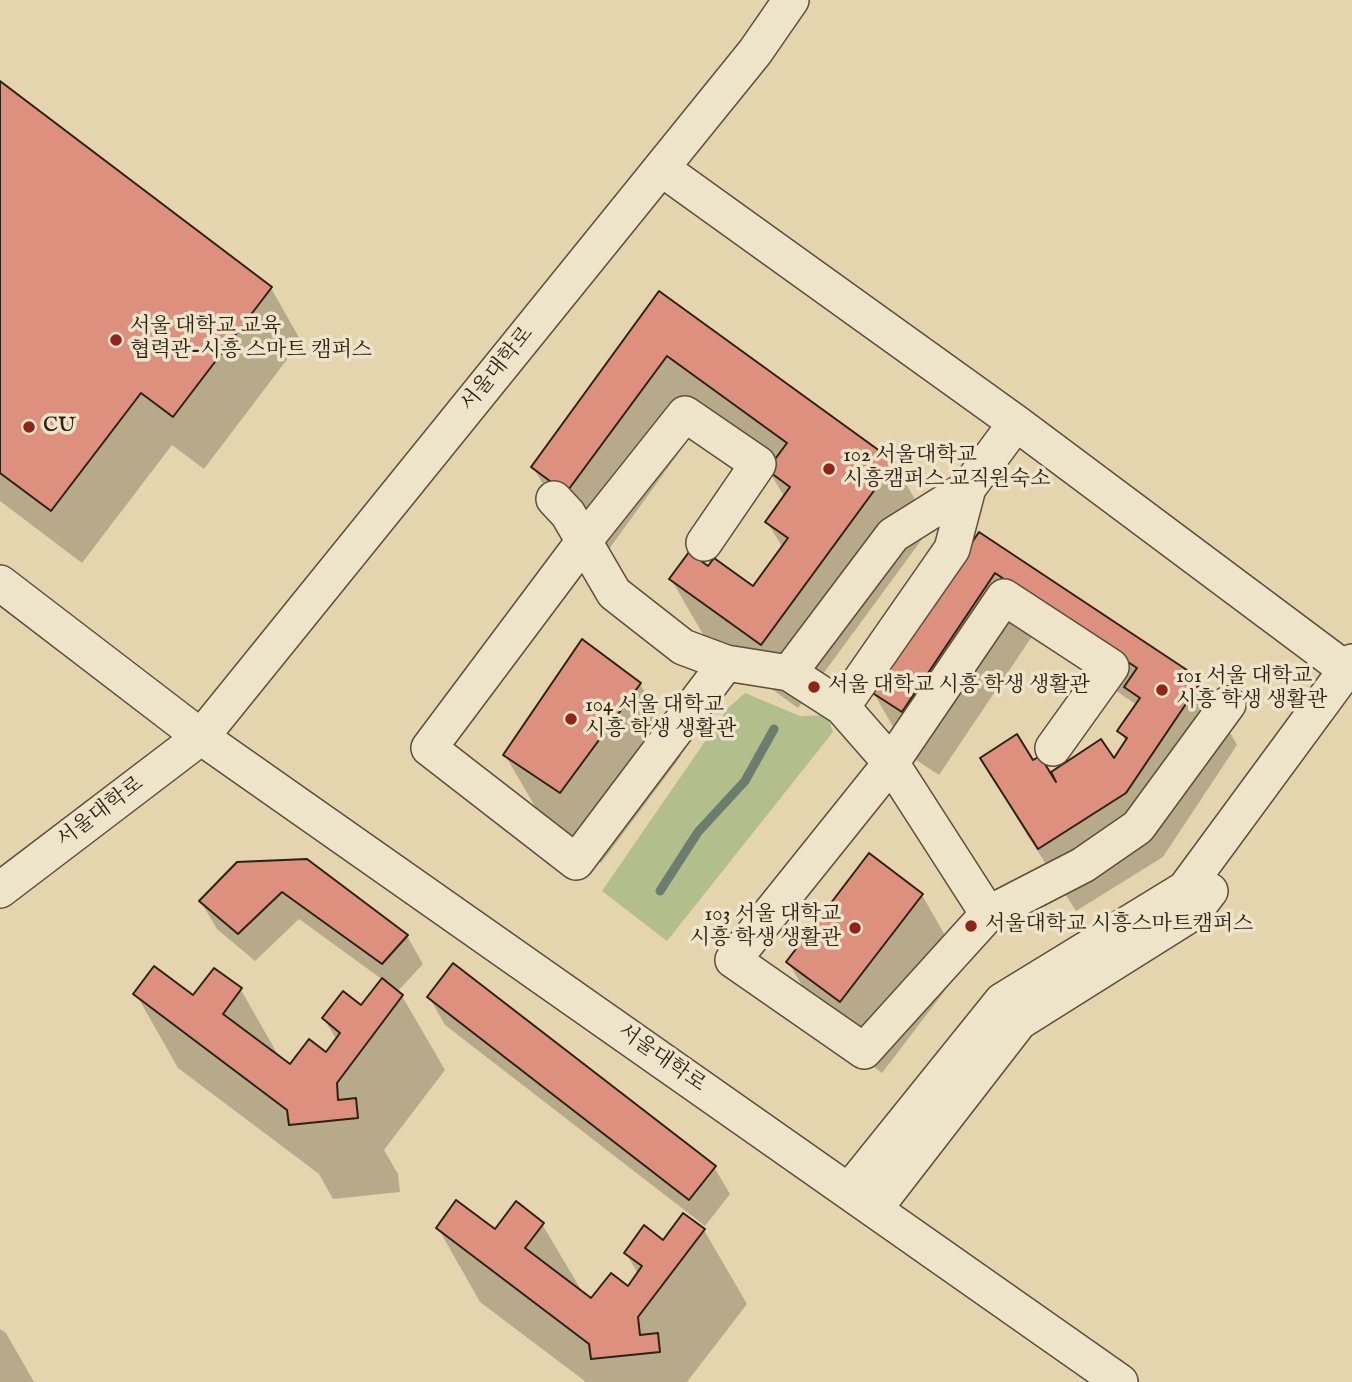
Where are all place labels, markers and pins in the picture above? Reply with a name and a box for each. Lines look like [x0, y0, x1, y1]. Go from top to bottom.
place label: 서울 대학교 교육 협력관-시흥 스마트 캠퍼스 [130, 315, 372, 365]
marker: 서울 대학교 교육 협력관-시흥 스마트 캠퍼스 [108, 332, 124, 348]
place label: CU [43, 414, 76, 440]
marker: CU [21, 419, 37, 435]
place label: 102 서울대학교 시흥캠퍼스 교직원숙소 [843, 444, 1050, 494]
marker: 102 서울대학교 시흥캠퍼스 교직원숙소 [821, 461, 837, 477]
place label: 101 서울 대학교 시흥 학생 생활관 [1176, 665, 1327, 715]
place label: 서울 대학교 시흥 학생 생활관 [828, 674, 1090, 700]
marker: 서울 대학교 시흥 학생 생활관 [806, 679, 822, 695]
marker: 101 서울 대학교 시흥 학생 생활관 [1154, 682, 1170, 698]
place label: 104 서울 대학교 시흥 학생 생활관 [585, 694, 736, 744]
marker: 104 서울 대학교 시흥 학생 생활관 [563, 711, 579, 727]
place label: 103 서울 대학교 시흥 학생 생활관 [690, 903, 841, 953]
place label: 서울대학교 시흥스마트캠퍼스 [985, 913, 1253, 939]
marker: 서울대학교 시흥스마트캠퍼스 [963, 918, 979, 934]
marker: 103 서울 대학교 시흥 학생 생활관 [847, 920, 863, 936]

